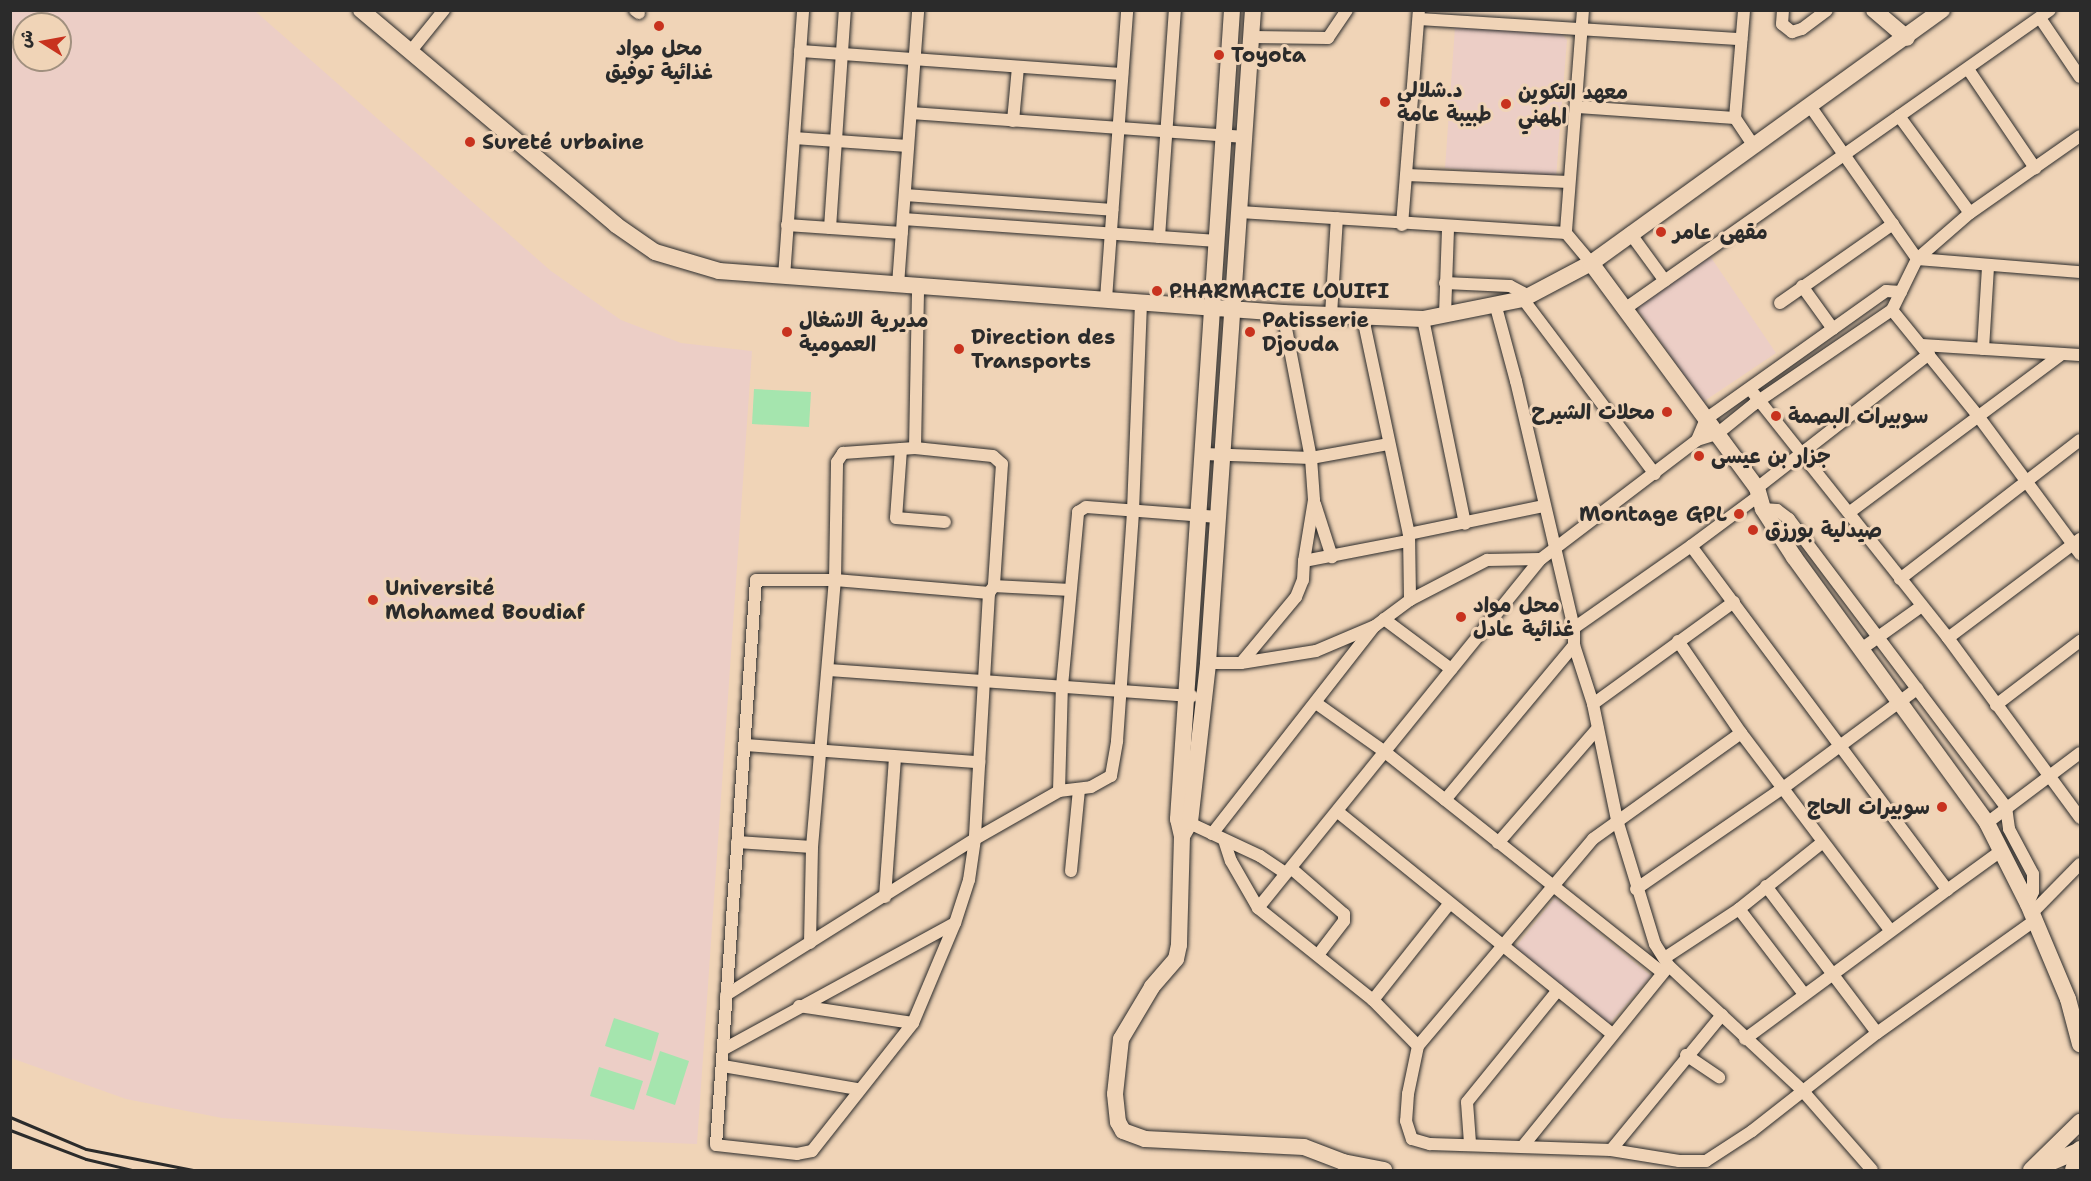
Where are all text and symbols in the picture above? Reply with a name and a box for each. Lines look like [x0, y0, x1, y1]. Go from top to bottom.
north arrow [12, 12, 72, 72]
marker: محل مواد غذائية توفيق [652, 19, 666, 33]
text: ش [14, 28, 38, 50]
place label: محل مواد غذائية توفيق [605, 35, 713, 85]
place label: Toyota [1231, 42, 1306, 68]
marker: Toyota [1212, 48, 1226, 62]
place label: د.شلالي طبيبة عامة [1397, 77, 1492, 127]
place label: معهد التكوين المهني [1518, 79, 1628, 129]
marker: د.شلالي طبيبة عامة [1378, 95, 1392, 109]
marker: معهد التكوين المهني [1499, 97, 1513, 111]
place label: Sureté urbaine [482, 129, 644, 155]
marker: Sureté urbaine [463, 135, 477, 149]
place label: مقهى عامر [1673, 219, 1768, 245]
marker: مقهى عامر [1654, 225, 1668, 239]
place label: PHARMACIE LOUIFI [1169, 278, 1389, 304]
marker: PHARMACIE LOUIFI [1150, 284, 1164, 298]
place label: مديرية الاشغال العمومية [799, 307, 928, 357]
place label: Patisserie Djouda [1262, 307, 1369, 357]
place label: Direction des Transports [971, 324, 1115, 374]
marker: مديرية الاشغال العمومية [780, 325, 794, 339]
marker: Patisserie Djouda [1243, 325, 1257, 339]
marker: Direction des Transports [952, 342, 966, 356]
place label: محلات الشيرح [1531, 399, 1655, 425]
place label: سوبيرات البصمة [1788, 403, 1928, 429]
marker: محلات الشيرح [1660, 405, 1674, 419]
marker: سوبيرات البصمة [1769, 409, 1783, 423]
place label: جزار بن عيسى [1711, 443, 1831, 469]
marker: جزار بن عيسى [1692, 449, 1706, 463]
place label: Montage GPL [1579, 501, 1727, 527]
marker: Montage GPL [1732, 507, 1746, 521]
place label: صيدلية بورزق [1765, 517, 1882, 543]
marker: صيدلية بورزق [1746, 523, 1760, 537]
place label: Université Mohamed Boudiaf [385, 575, 585, 625]
place label: محل مواد غذائية عادل [1473, 592, 1574, 642]
marker: Université Mohamed Boudiaf [366, 593, 380, 607]
marker: محل مواد غذائية عادل [1454, 610, 1468, 624]
place label: سوبيرات الحاج [1807, 794, 1930, 820]
marker: سوبيرات الحاج [1935, 800, 1949, 814]

